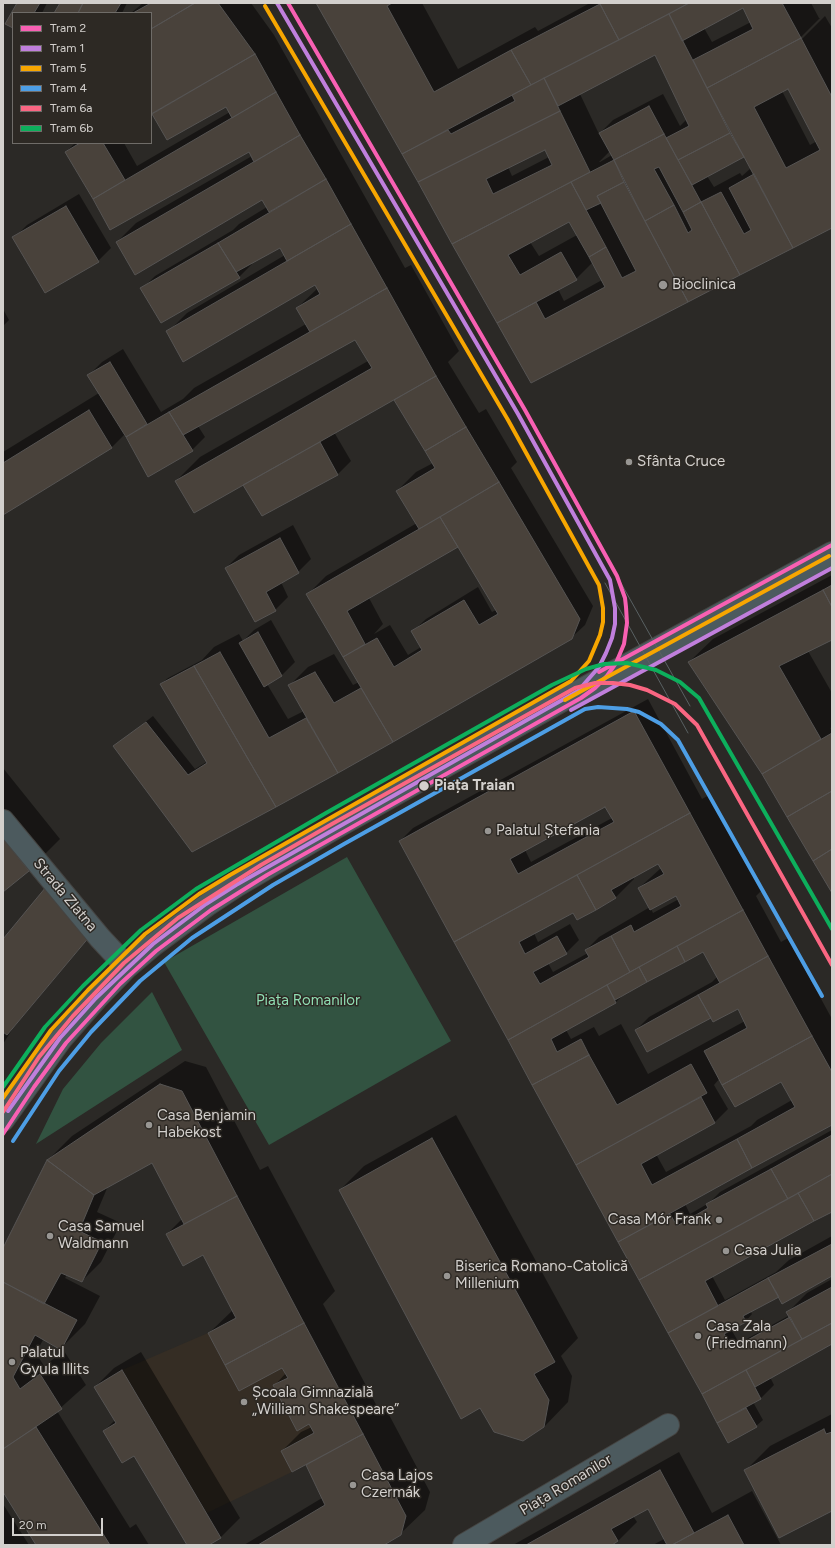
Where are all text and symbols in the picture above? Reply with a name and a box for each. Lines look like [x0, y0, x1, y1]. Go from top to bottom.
legend [12, 12, 152, 144]
text: Tram 2 [50, 21, 86, 35]
text: Tram 1 [50, 41, 84, 55]
text: Tram 5 [50, 61, 86, 75]
text: Tram 4 [50, 81, 87, 95]
text: Tram 6a [50, 101, 92, 115]
text: Tram 6b [50, 121, 93, 135]
place label: Bioclinica [672, 276, 736, 294]
marker: Bioclinica [657, 279, 669, 291]
place label: Sfânta Cruce [637, 453, 725, 471]
marker: Sfânta Cruce [624, 457, 634, 467]
place label: Piața Traian [434, 777, 515, 795]
marker: Piața Traian [417, 779, 431, 793]
place label: Palatul Ștefania [496, 822, 600, 840]
marker: Palatul Ștefania [483, 826, 493, 836]
street label: Strada Zlatna [29, 855, 101, 935]
park label: Piața Romanilor [256, 992, 360, 1010]
place label: Casa Benjamin Habekost [157, 1107, 256, 1142]
marker: Casa Benjamin Habekost [144, 1120, 154, 1130]
place label: Casa Mór Frank [608, 1211, 711, 1229]
marker: Casa Mór Frank [714, 1215, 724, 1225]
place label: Casa Samuel Waldmann [58, 1218, 144, 1253]
marker: Casa Samuel Waldmann [45, 1231, 55, 1241]
place label: Casa Julia [734, 1242, 801, 1260]
marker: Casa Julia [721, 1246, 731, 1256]
place label: Biserica Romano-Catolică Millenium [455, 1258, 628, 1293]
marker: Biserica Romano-Catolică Millenium [442, 1271, 452, 1281]
place label: Casa Zala (Friedmann) [706, 1318, 787, 1353]
marker: Casa Zala (Friedmann) [693, 1331, 703, 1341]
place label: Palatul Gyula Illits [20, 1344, 89, 1379]
marker: Palatul Gyula Illits [7, 1357, 17, 1367]
place label: Școala Gimnazială „William Shakespeare” [252, 1384, 399, 1419]
marker: Școala Gimnazială „William Shakespeare” [239, 1397, 249, 1407]
street label: Piața Romanilor [517, 1450, 615, 1520]
place label: Casa Lajos Czermák [361, 1467, 433, 1502]
marker: Casa Lajos Czermák [348, 1480, 358, 1490]
scale bar [14, 1510, 105, 1536]
text: 20 m [19, 1518, 47, 1532]

